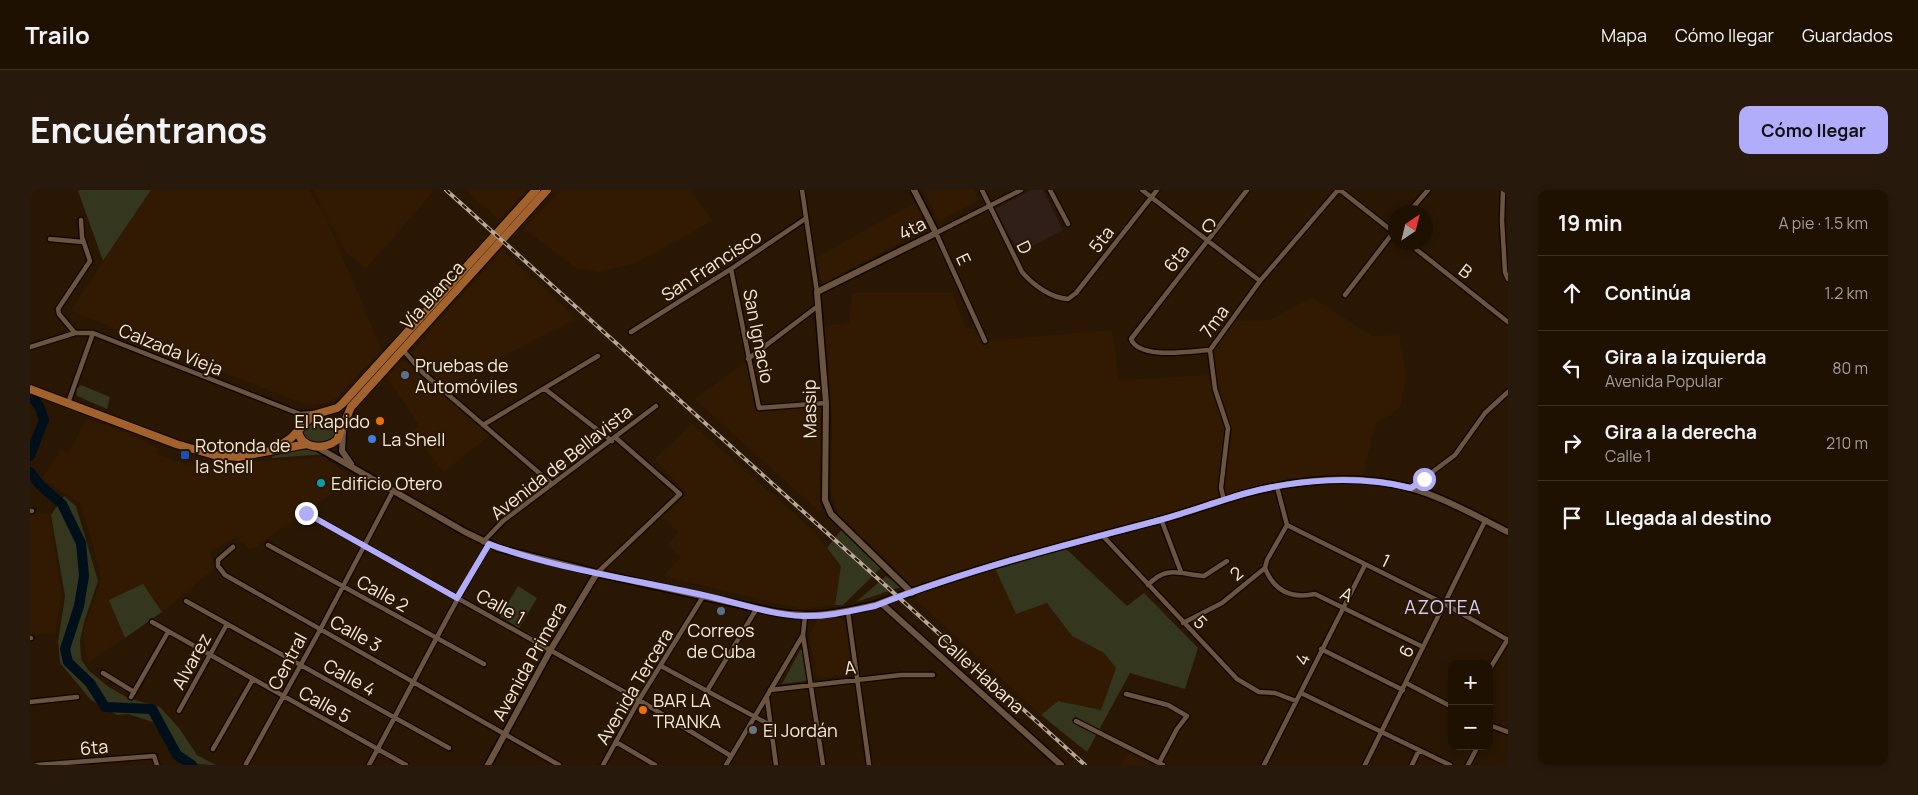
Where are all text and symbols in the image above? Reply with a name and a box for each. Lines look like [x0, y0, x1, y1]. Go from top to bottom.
text: Trailo [25, 18, 90, 51]
text: Mapa [1601, 23, 1647, 47]
text: Cómo llegar [1675, 23, 1774, 47]
text: Guardados [1802, 23, 1893, 47]
text: Encuéntranos [30, 106, 267, 154]
button: Cómo llegar [1739, 106, 1888, 154]
north arrow [1388, 205, 1433, 250]
text: 19 min [1558, 209, 1622, 237]
street label: 4ta [894, 211, 930, 245]
street label: C [1197, 212, 1221, 239]
text: A pie · 1.5 km [1778, 212, 1868, 234]
street label: 5ta [1083, 221, 1119, 257]
street label: San Francisco [656, 224, 766, 306]
street label: D [1012, 236, 1038, 258]
street label: 6ta [1158, 239, 1194, 277]
street label: E [951, 249, 977, 269]
street label: Vía Blanca [395, 256, 469, 334]
street label: B [1454, 258, 1478, 284]
icon: ahead [1558, 279, 1586, 307]
text: Continúa [1605, 280, 1691, 306]
text: 1.2 km [1825, 282, 1868, 304]
street label: San Ignacio [738, 287, 780, 385]
street label: 7ma [1194, 300, 1234, 342]
street label: Calzada Vieja [115, 317, 227, 381]
text: Gira a la izquierda [1605, 344, 1766, 370]
place label: Pruebas de Automóviles [415, 353, 518, 398]
icon: left [1558, 354, 1586, 382]
text: 80 m [1832, 357, 1868, 379]
marker: Pruebas de Automóviles [399, 369, 411, 381]
text: Avenida Popular [1605, 370, 1723, 392]
street label: Massip [796, 379, 822, 439]
street label: Avenida de Bellavista [485, 399, 637, 525]
place label: El Rapido [294, 409, 370, 433]
marker: El Rapido [374, 415, 386, 427]
text: Gira a la derecha [1605, 419, 1757, 445]
place label: La Shell [382, 427, 446, 451]
icon: right [1558, 429, 1586, 457]
text: 210 m [1826, 432, 1868, 454]
place label: Rotonda de la Shell [195, 433, 291, 478]
marker: La Shell [366, 433, 378, 445]
text: Calle 1 [1605, 445, 1652, 467]
marker: Rotonda de la Shell [179, 449, 191, 461]
route start [1413, 468, 1436, 491]
place label: Edificio Otero [331, 471, 442, 495]
marker: Edificio Otero [315, 477, 327, 489]
route end [295, 502, 318, 525]
icon: arrive [1558, 504, 1586, 532]
text: Llegada al destino [1605, 505, 1772, 531]
street label: 1 [1378, 548, 1394, 572]
street label: 2 [1224, 560, 1248, 586]
street label: Calle 2 [353, 569, 413, 617]
street label: A [1337, 581, 1358, 608]
street label: Calle 1 [472, 583, 530, 629]
district label: AZOTEA [1404, 594, 1482, 620]
street label: Avenida Primera [486, 597, 572, 725]
marker: Correos de Cuba [715, 605, 727, 617]
street label: Calle 3 [326, 609, 386, 657]
street label: 5 [1189, 610, 1213, 634]
place label: Correos de Cuba [686, 618, 756, 663]
street label: Avenida Tercera [590, 624, 678, 748]
street label: Central [262, 628, 312, 694]
street label: Calle Habana [932, 628, 1030, 718]
street label: Alvarez [166, 629, 216, 693]
street label: 6 [1393, 641, 1419, 661]
street label: 4 [1289, 649, 1315, 669]
street label: Calle 4 [320, 653, 380, 701]
street label: A [843, 654, 858, 680]
map controls [1448, 660, 1493, 750]
button: + [1448, 660, 1493, 705]
street label: Calle 5 [295, 680, 355, 728]
place label: BAR LA TRANKA [653, 688, 721, 733]
marker: BAR LA TRANKA [637, 704, 649, 716]
button: − [1448, 705, 1493, 750]
place label: El Jordán [763, 718, 838, 742]
marker: El Jordán [747, 724, 759, 736]
street label: 6ta [79, 734, 109, 760]

